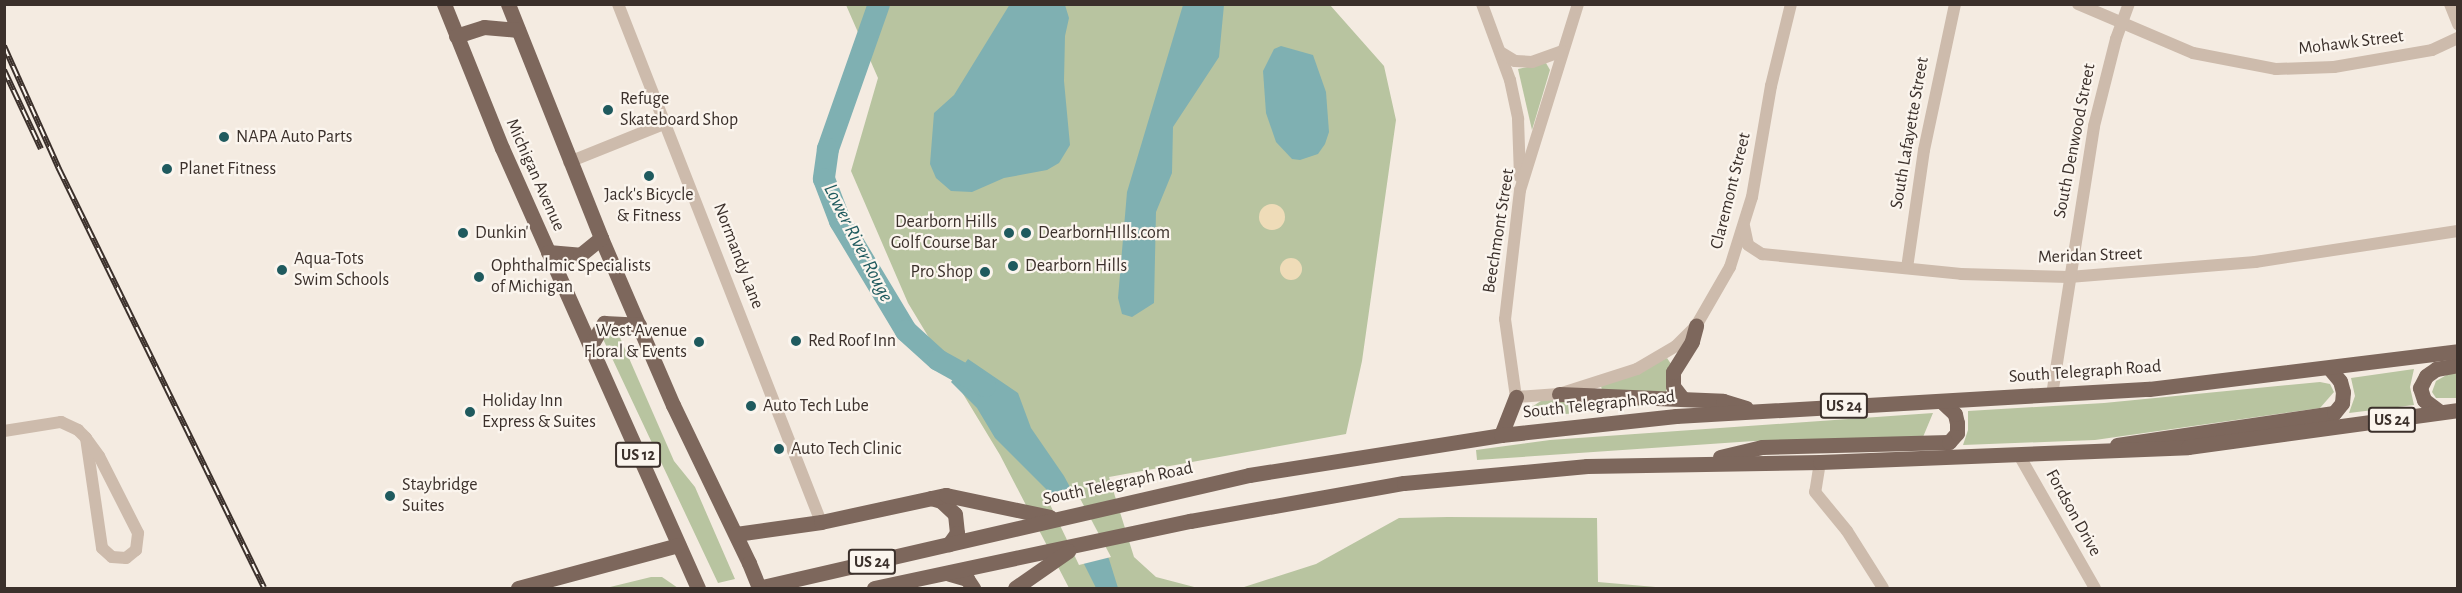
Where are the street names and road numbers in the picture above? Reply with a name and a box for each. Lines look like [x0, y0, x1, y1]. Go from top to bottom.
street label: Mohawk Street [2297, 26, 2405, 60]
street label: South Lafayette Street [1886, 55, 1934, 211]
street label: South Denwood Street [2049, 62, 2101, 220]
street label: Michigan Avenue [501, 116, 569, 234]
street label: Claremont Street [1706, 130, 1756, 252]
street label: Beechmont Street [1479, 167, 1519, 295]
street label: Normandy Lane [708, 200, 768, 312]
street label: Meridan Street [2037, 243, 2143, 269]
street label: South Telegraph Road [2008, 356, 2162, 388]
street label: South Telegraph Road [1522, 386, 1676, 424]
road number: US 24 [1818, 393, 1870, 419]
road number: US 24 [2366, 407, 2418, 433]
road number: US 12 [614, 442, 662, 468]
street label: South Telegraph Road [1041, 458, 1195, 510]
street label: Fordson Drive [2040, 466, 2106, 560]
road number: US 24 [846, 549, 898, 575]

